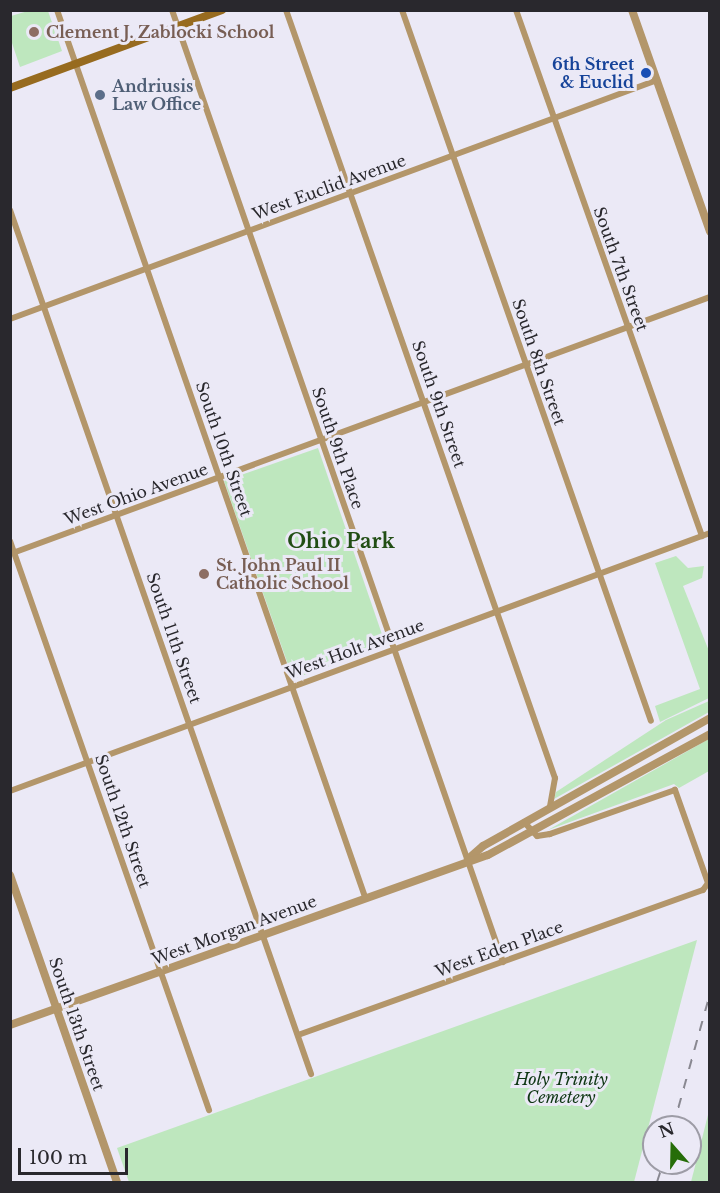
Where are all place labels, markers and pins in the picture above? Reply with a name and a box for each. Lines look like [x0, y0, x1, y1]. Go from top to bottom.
place label: Clement J. Zablocki School [46, 22, 274, 42]
marker: Clement J. Zablocki School [27, 25, 41, 39]
place label: 6th Street & Euclid [552, 54, 634, 92]
marker: 6th Street & Euclid [639, 66, 653, 80]
place label: Andriusis Law Office [112, 76, 202, 114]
marker: Andriusis Law Office [93, 88, 107, 102]
place label: St. John Paul II Catholic School [216, 555, 349, 593]
marker: St. John Paul II Catholic School [197, 567, 211, 581]

